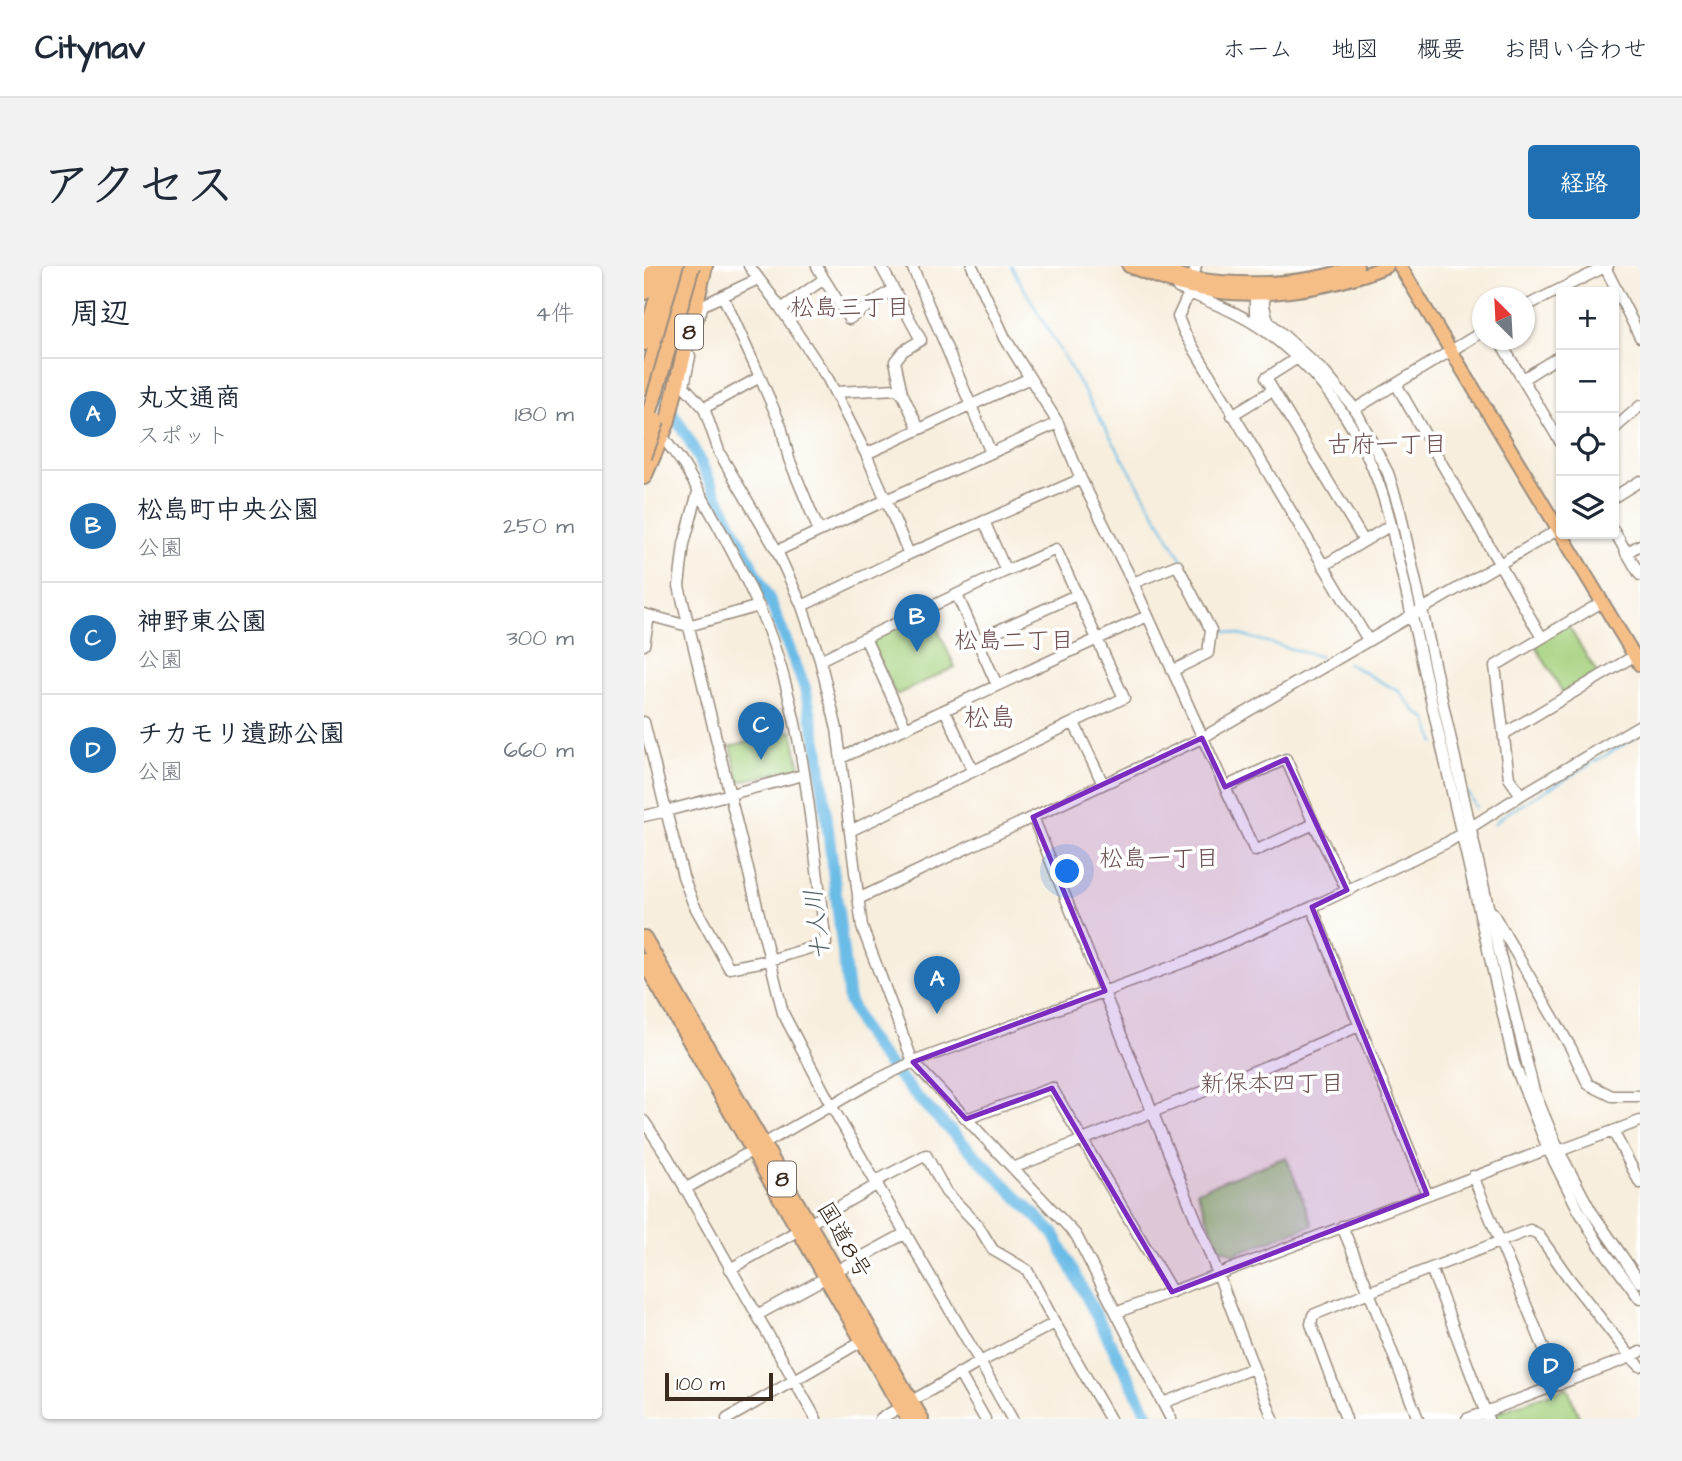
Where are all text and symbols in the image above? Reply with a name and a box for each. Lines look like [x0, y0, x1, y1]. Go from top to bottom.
text: Citynav [35, 25, 145, 71]
text: ホーム [1222, 33, 1293, 67]
text: 地図 [1331, 33, 1379, 67]
text: 概要 [1417, 33, 1465, 67]
text: お問い合わせ [1503, 33, 1647, 67]
button: 経路 [1528, 145, 1640, 219]
text: アクセス [42, 153, 235, 221]
north arrow [1472, 287, 1535, 350]
map controls [1556, 287, 1619, 539]
button: + [1556, 287, 1619, 350]
district label: 松島三丁目 [790, 291, 910, 325]
text: 周辺 [70, 293, 130, 335]
text: 4件 [535, 298, 574, 330]
road number: 8 [675, 314, 703, 350]
button: − [1556, 350, 1619, 413]
text: 丸文通商 [137, 380, 241, 416]
text: A [86, 398, 100, 430]
text: 180 m [515, 398, 574, 430]
button: locate [1556, 413, 1619, 476]
text: スポット [137, 420, 229, 452]
district label: 古府一丁目 [1327, 428, 1447, 462]
button: layers [1556, 476, 1619, 539]
text: 松島町中央公園 [137, 492, 319, 528]
text: B [85, 510, 101, 542]
text: 250 m [503, 510, 574, 542]
text: 公園 [137, 532, 183, 564]
pin: B [894, 594, 940, 652]
text: 神野東公園 [137, 604, 267, 640]
text: C [85, 622, 101, 654]
text: 300 m [506, 622, 574, 654]
district label: 松島二丁目 [954, 624, 1074, 658]
text: 公園 [137, 644, 183, 676]
district label: 松島 [964, 700, 1016, 736]
pin: C [738, 702, 784, 760]
text: チカモリ遺跡公園 [137, 716, 345, 752]
text: D [86, 734, 100, 766]
text: 660 m [504, 734, 574, 766]
text: 公園 [137, 756, 183, 788]
district label: 松島一丁目 [1099, 842, 1219, 876]
your location [1050, 854, 1084, 888]
water label: 十人川 [797, 887, 839, 963]
pin: A [914, 956, 960, 1014]
district label: 新保本四丁目 [1200, 1067, 1344, 1101]
road number: 8 [768, 1161, 796, 1196]
street label: 国道8号 [809, 1196, 879, 1284]
pin: D [1528, 1343, 1574, 1401]
scale bar [665, 1370, 774, 1402]
text: 100 m [676, 1371, 725, 1398]

